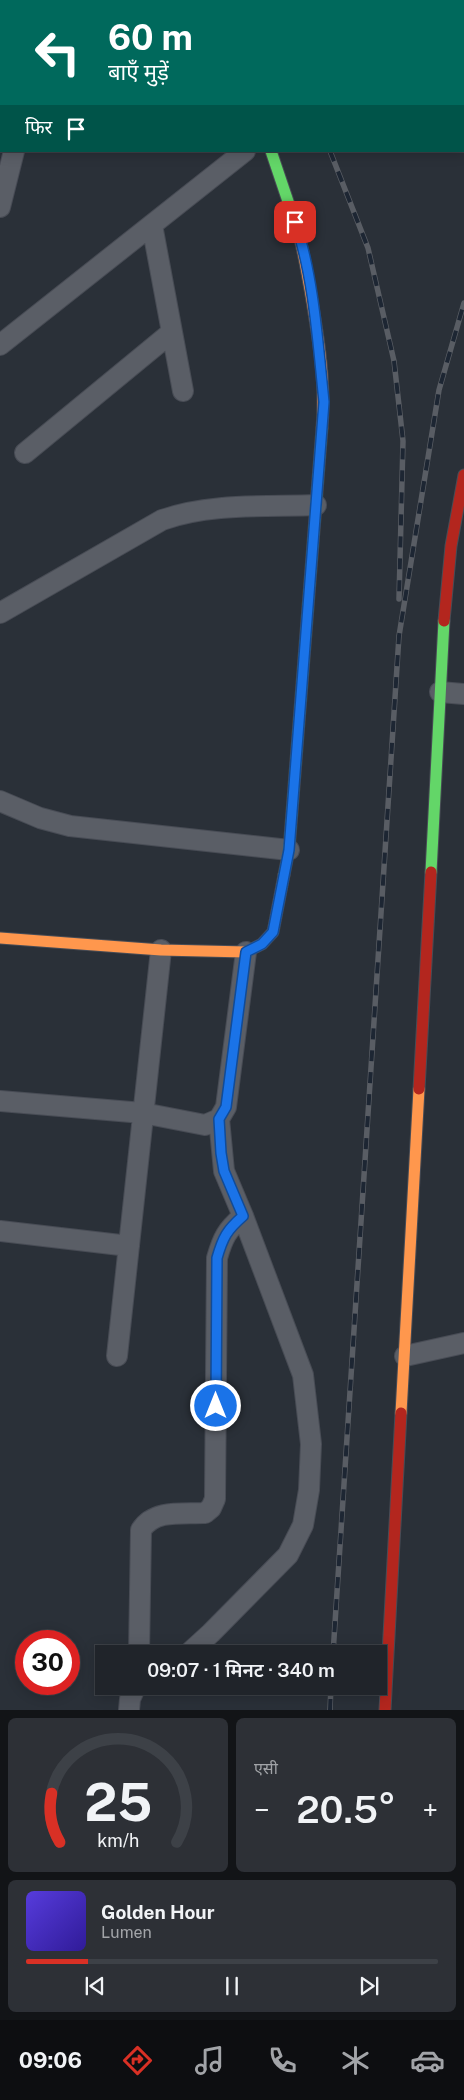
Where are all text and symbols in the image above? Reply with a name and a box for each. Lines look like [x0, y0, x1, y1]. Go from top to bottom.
text: 60 m [108, 17, 193, 58]
icon: left [25, 20, 90, 85]
text: बाएँ मुड़ें [108, 59, 169, 85]
icon: arrive [62, 115, 90, 143]
text: फिर [25, 116, 52, 138]
pin [274, 201, 316, 243]
icon: arrive [281, 208, 309, 236]
position arrow [189, 1379, 241, 1431]
speed limit sign: 30 [15, 1630, 80, 1695]
text: 09:07 · 1 मिनट · 340 m [147, 1659, 335, 1681]
text: एसी [254, 1759, 278, 1778]
text: 25 [84, 1772, 152, 1833]
text: 20.5° [296, 1787, 396, 1832]
text: − [254, 1793, 270, 1826]
text: + [422, 1793, 438, 1826]
text: km/h [97, 1830, 139, 1851]
text: Golden Hour [101, 1901, 215, 1923]
text: Lumen [101, 1923, 152, 1942]
icon: previous [81, 1972, 109, 2000]
icon: pause [218, 1972, 246, 2000]
icon: next [355, 1972, 383, 2000]
icon: directions [120, 2043, 155, 2078]
icon: music [192, 2043, 227, 2078]
icon: phone [265, 2043, 300, 2078]
icon: climate [338, 2043, 373, 2078]
icon: car [410, 2043, 445, 2078]
text: 09:06 [19, 2047, 82, 2073]

